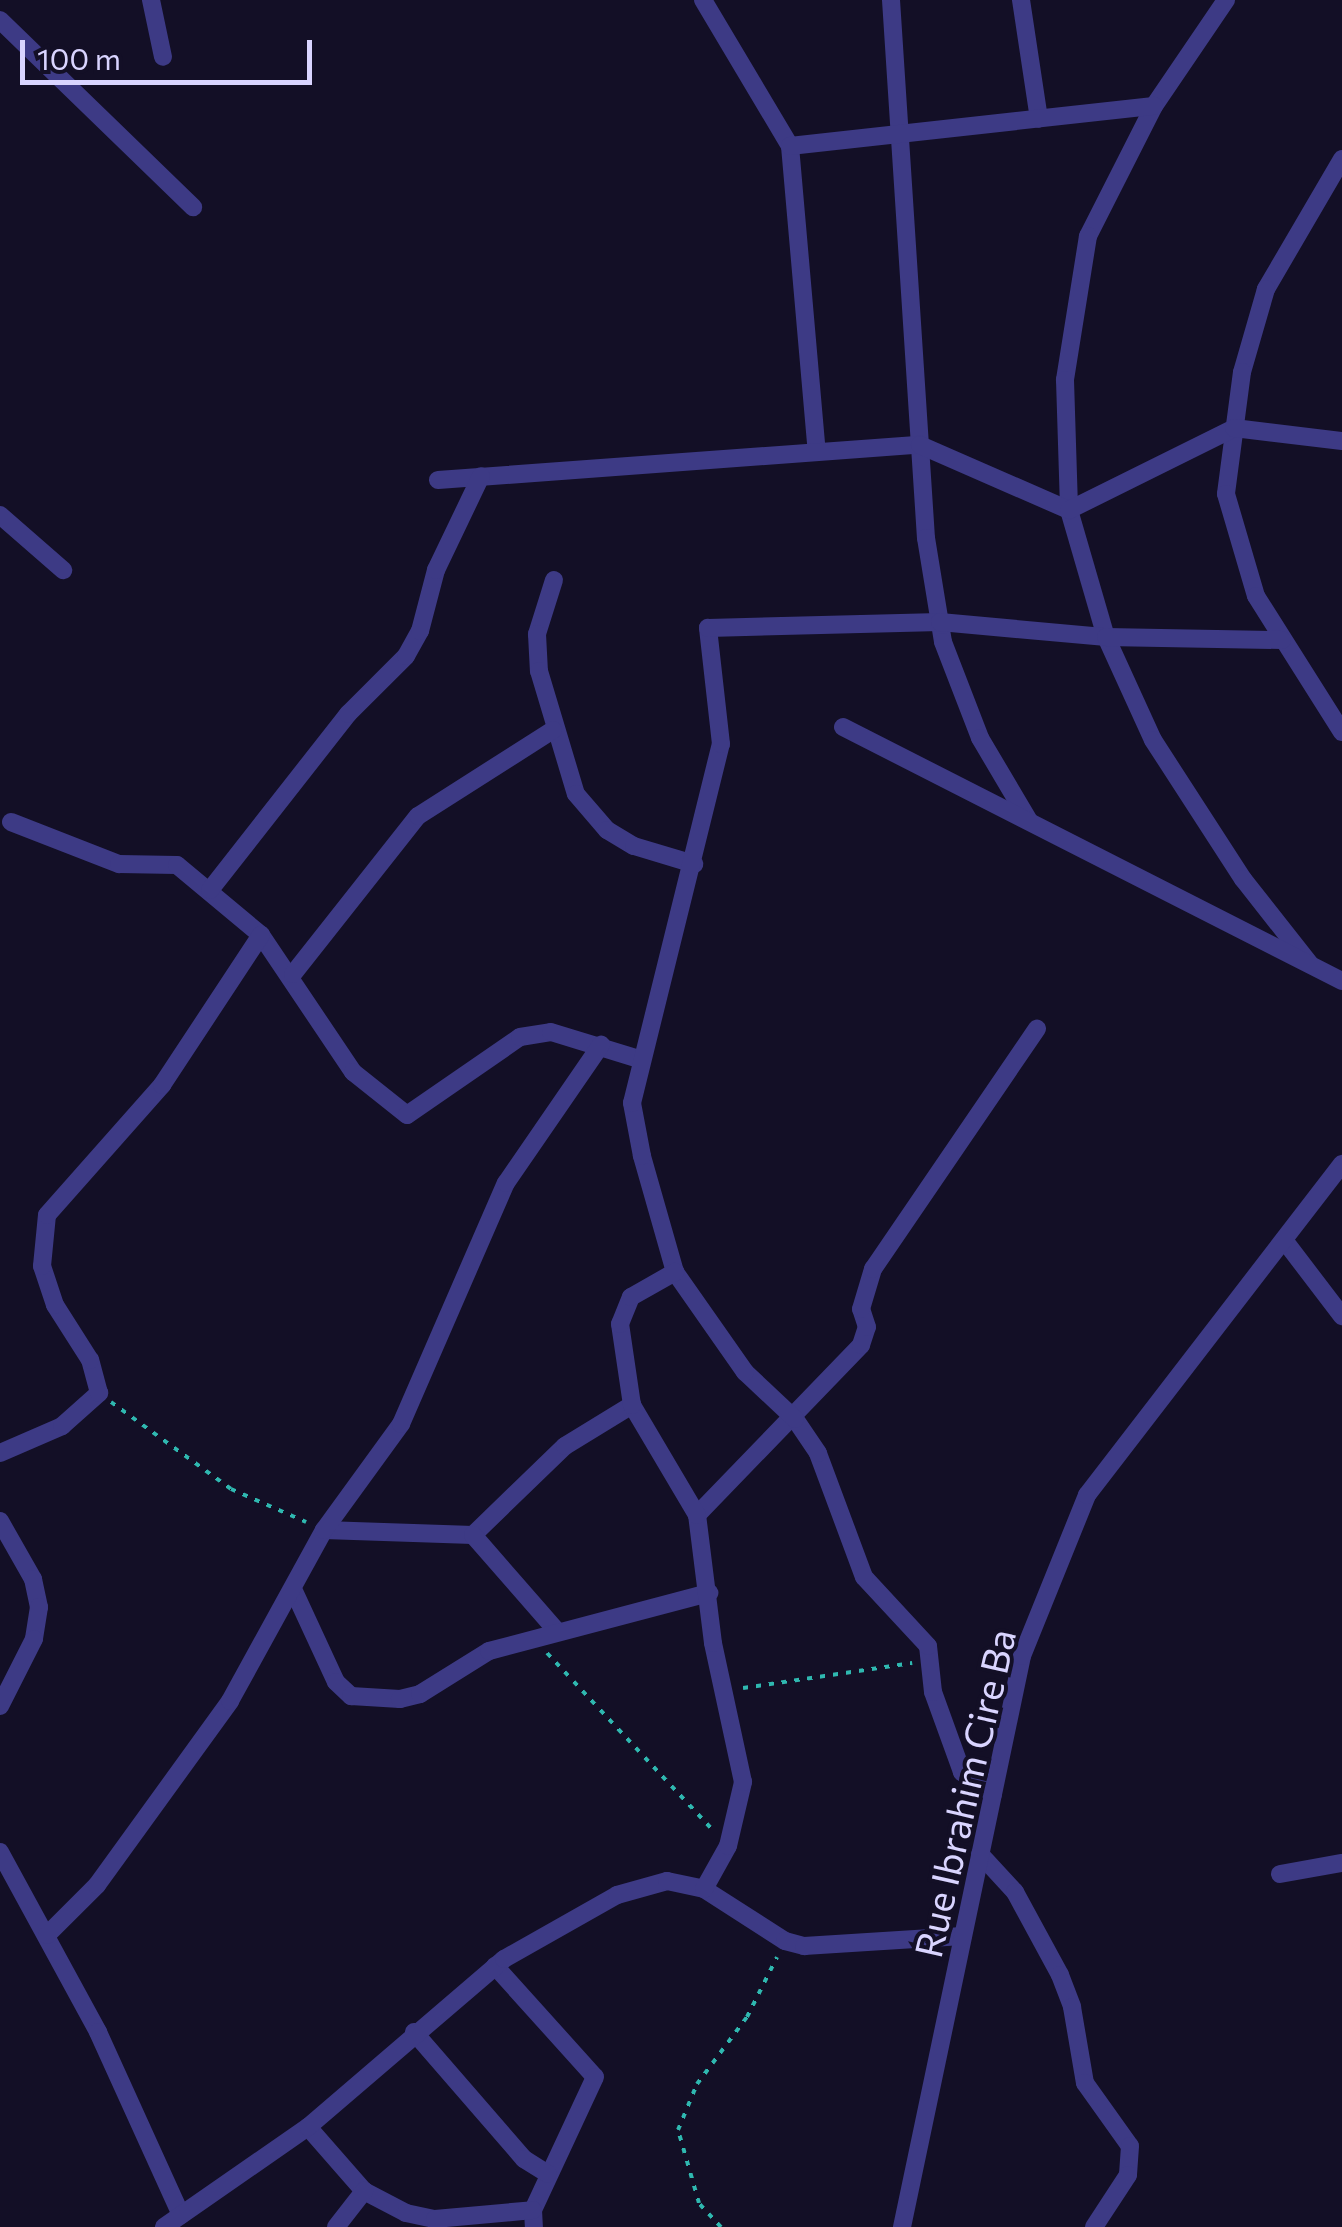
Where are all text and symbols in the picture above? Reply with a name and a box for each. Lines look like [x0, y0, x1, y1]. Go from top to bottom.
scale bar [25, 20, 318, 82]
text: 100 m [37, 39, 121, 76]
street label: Rue Ibrahim Cire Ba [904, 1624, 1024, 1962]

